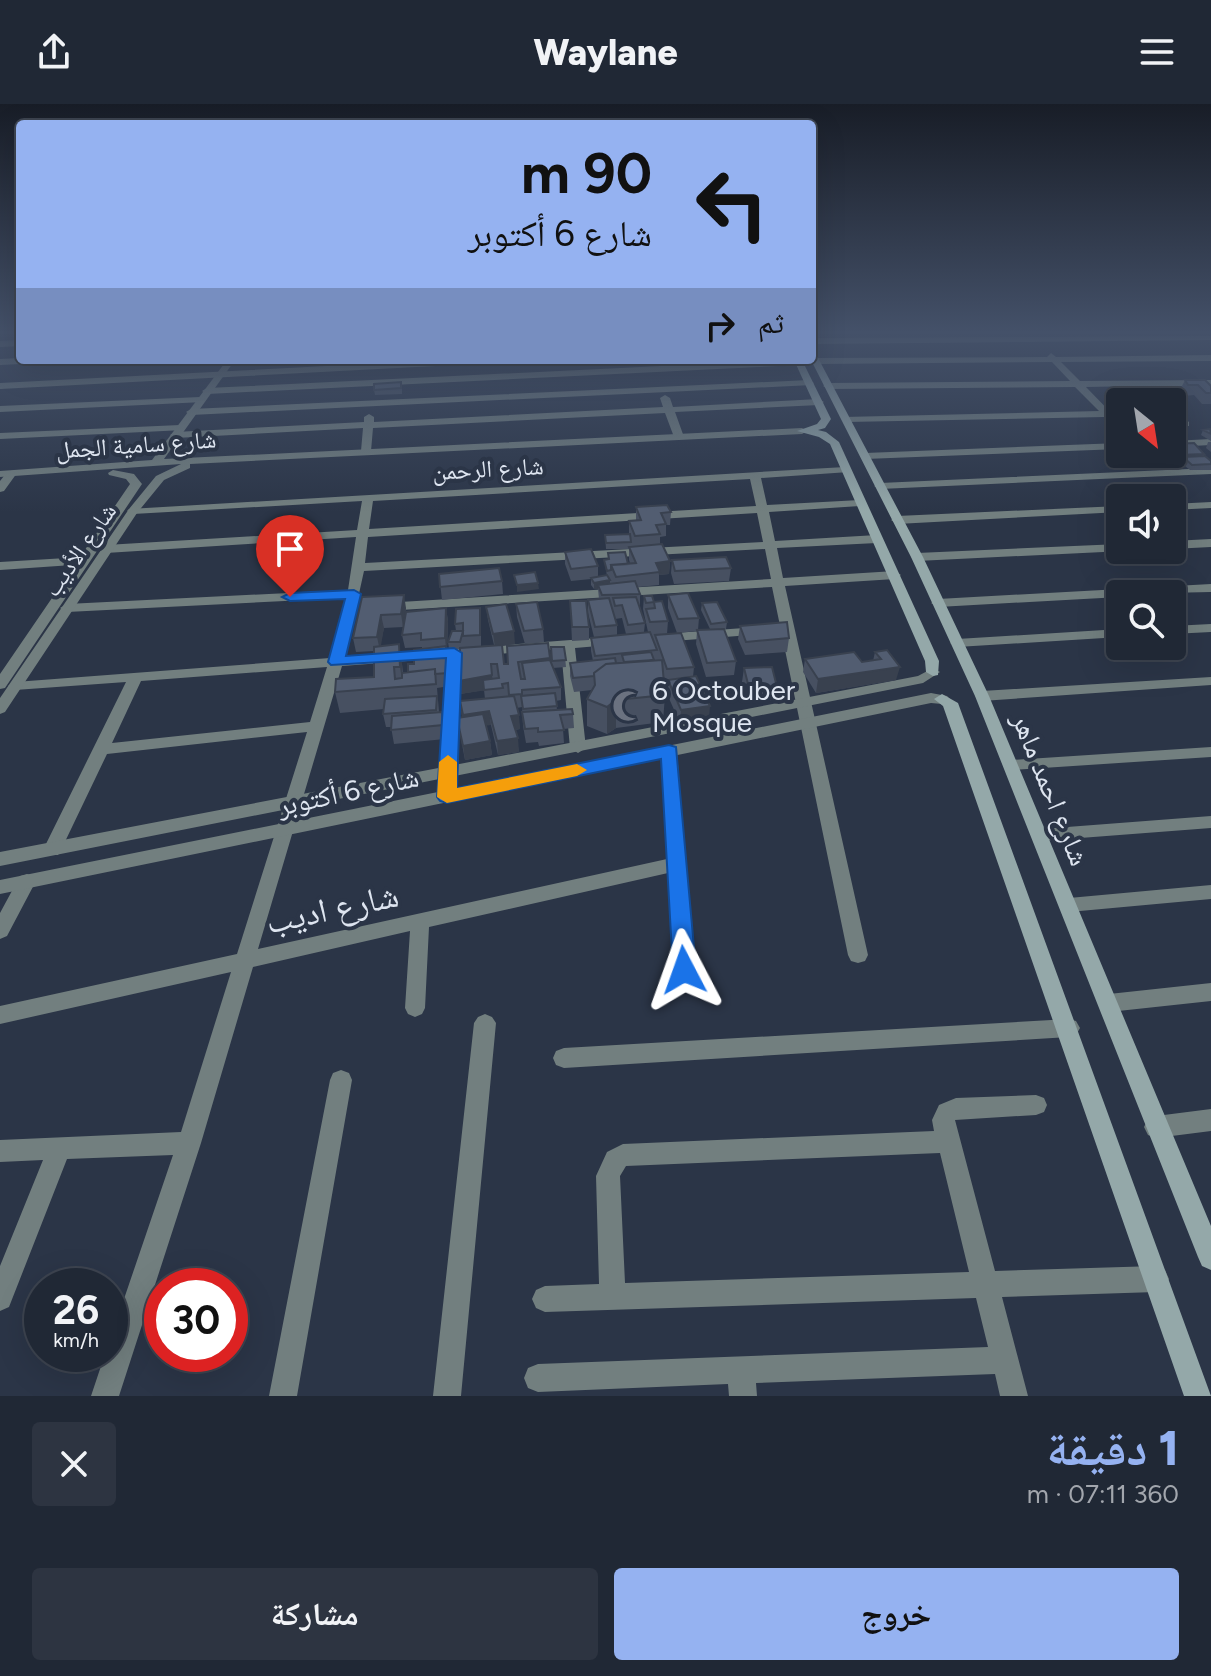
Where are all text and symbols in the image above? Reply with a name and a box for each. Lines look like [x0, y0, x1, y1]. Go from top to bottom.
icon: share [32, 30, 76, 74]
icon: menu [1135, 30, 1179, 74]
text: Waylane [533, 31, 678, 74]
text: 90 m [521, 140, 652, 207]
icon: left [680, 152, 784, 256]
text: شارع 6 أكتوبر [468, 212, 652, 255]
icon: right [698, 304, 742, 348]
text: ثم [758, 304, 784, 341]
north arrow [1106, 388, 1186, 468]
map controls [1106, 388, 1186, 660]
street label: شارع سامية الجمل [55, 424, 217, 466]
street label: شارع الرحمن [432, 451, 544, 487]
button: sound [1106, 484, 1186, 564]
street label: شارع الأديب [37, 497, 123, 603]
pin [256, 515, 324, 597]
icon: arrive [268, 527, 312, 571]
button: search [1106, 580, 1186, 660]
place label: 6 Octouber Mosque [652, 673, 796, 739]
mosque icon: 6 Octouber Mosque [611, 689, 645, 723]
street label: شارع احمد ماهر [1004, 707, 1097, 871]
street label: شارع 6 أكتوبر [273, 759, 422, 824]
street label: شارع اديب [262, 874, 402, 944]
position arrow [642, 928, 726, 1012]
speed limit sign: 30 [144, 1268, 248, 1372]
text: 26 [53, 1286, 99, 1334]
text: km/h [53, 1328, 99, 1352]
text: 1 دقيقة [1047, 1419, 1179, 1477]
button: close [32, 1422, 116, 1506]
text: 360 m · 07:11 [1027, 1478, 1179, 1510]
button: مشاركة [32, 1568, 598, 1660]
button: خروج [614, 1568, 1179, 1660]

